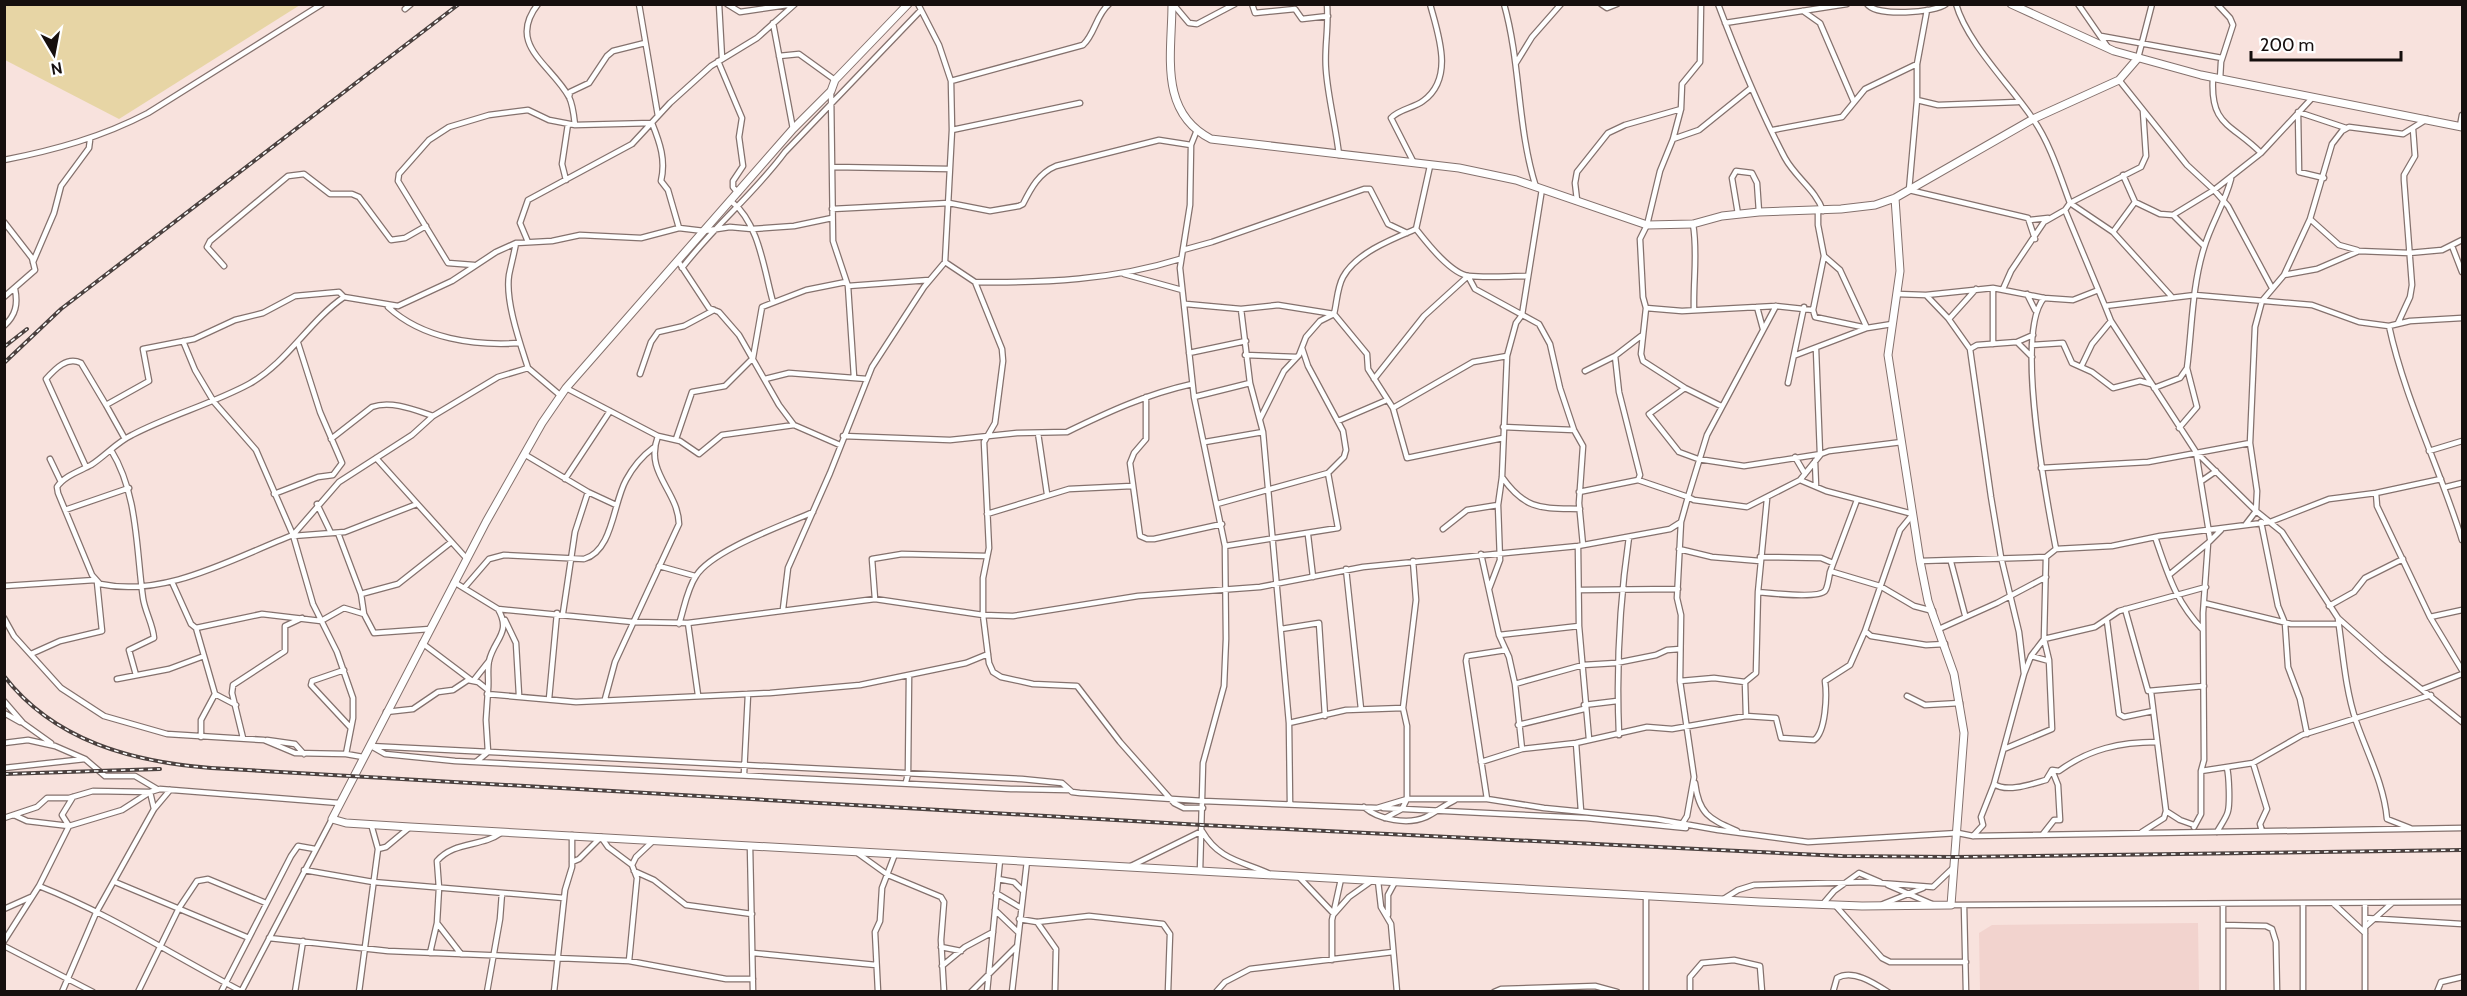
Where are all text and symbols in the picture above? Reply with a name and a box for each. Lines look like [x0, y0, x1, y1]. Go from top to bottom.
north arrow [24, 24, 84, 84]
scale bar [2251, 24, 2401, 62]
text: 200 m [2260, 34, 2314, 56]
text: N [49, 58, 64, 79]

